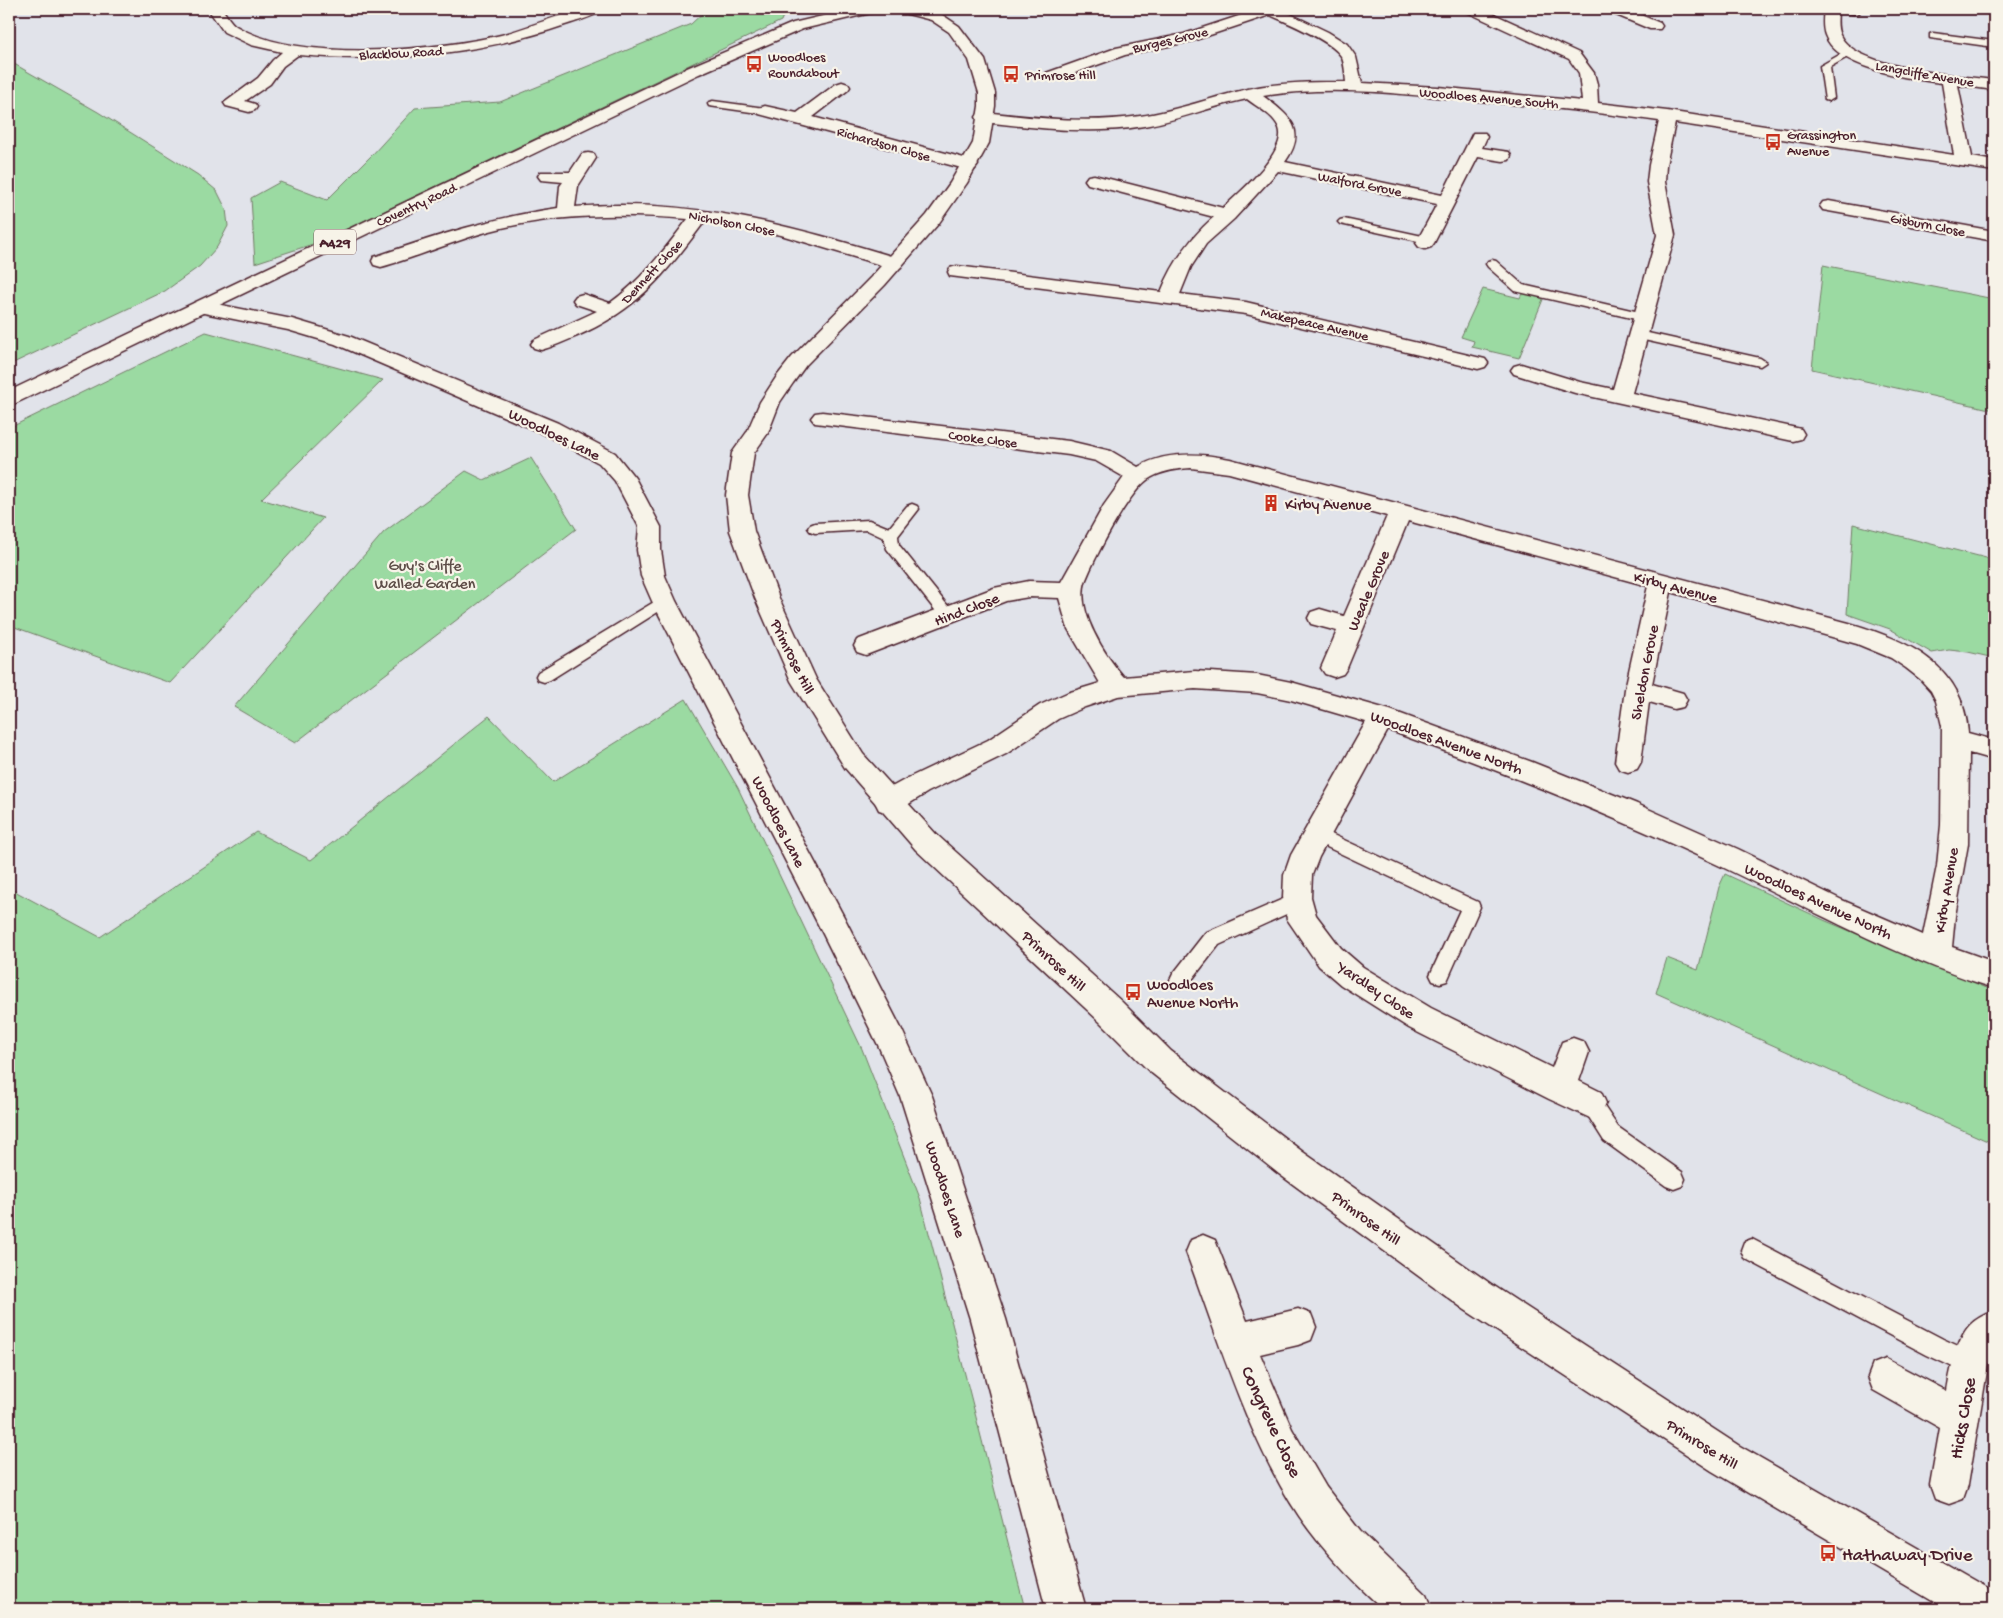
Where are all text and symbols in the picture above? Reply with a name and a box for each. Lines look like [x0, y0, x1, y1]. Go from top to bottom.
street label: Burges Grove [1130, 24, 1211, 59]
street label: Blacklow Road [358, 44, 445, 65]
place label: Woodloes Roundabout [768, 50, 840, 83]
bus stop icon: Woodloes Roundabout [744, 54, 764, 74]
street label: Langcliffe Avenue [1874, 58, 1976, 93]
bus stop icon: Primrose Hill [1001, 64, 1021, 84]
place label: Primrose Hill [1024, 68, 1096, 85]
street label: Woodloes Avenue South [1418, 85, 1560, 114]
street label: Richardson Close [835, 124, 933, 167]
place label: Grassington Avenue [1787, 128, 1857, 161]
bus stop icon: Grassington Avenue [1763, 132, 1783, 152]
street label: Walford Grove [1316, 169, 1404, 202]
street label: Coventry Road [374, 180, 461, 232]
street label: Nicholson Close [687, 208, 777, 241]
street label: Gisburn Close [1888, 211, 1967, 242]
road number: A429 [314, 230, 356, 254]
street label: Dennett Close [618, 236, 688, 309]
street label: Makepeace Avenue [1259, 305, 1371, 346]
street label: Woodloes Lane [504, 406, 603, 467]
street label: Cooke Close [947, 428, 1019, 453]
building icon: Kirby Avenue [1261, 493, 1281, 513]
place label: Kirby Avenue [1285, 497, 1372, 516]
street label: Weale Grove [1345, 548, 1396, 635]
park label: Guy's Cliffe Walled Garden [375, 558, 476, 595]
street label: Kirby Avenue [1631, 569, 1720, 610]
street label: Hind Close [932, 590, 1003, 632]
street label: Primrose Hill [764, 616, 817, 698]
street label: Sheldon Grove [1628, 623, 1665, 722]
street label: Woodloes Avenue North [1367, 708, 1525, 781]
street label: Woodloes Lane [746, 774, 808, 872]
street label: Kirby Avenue [1932, 846, 1965, 935]
street label: Woodloes Avenue North [1741, 861, 1895, 946]
street label: Primrose Hill [1016, 927, 1089, 997]
street label: Yardley Close [1331, 958, 1418, 1025]
place label: Woodloes Avenue North [1147, 977, 1239, 1014]
bus stop icon: Woodloes Avenue North [1123, 982, 1143, 1002]
street label: Woodloes Lane [919, 1140, 968, 1241]
street label: Primrose Hill [1326, 1188, 1403, 1251]
street label: Congreve Close [1234, 1363, 1306, 1482]
street label: Hicks Close [1946, 1376, 1983, 1461]
street label: Primrose Hill [1661, 1416, 1740, 1475]
bus stop icon: Hathaway Drive [1818, 1543, 1838, 1563]
place label: Hathaway Drive [1842, 1545, 1973, 1568]

